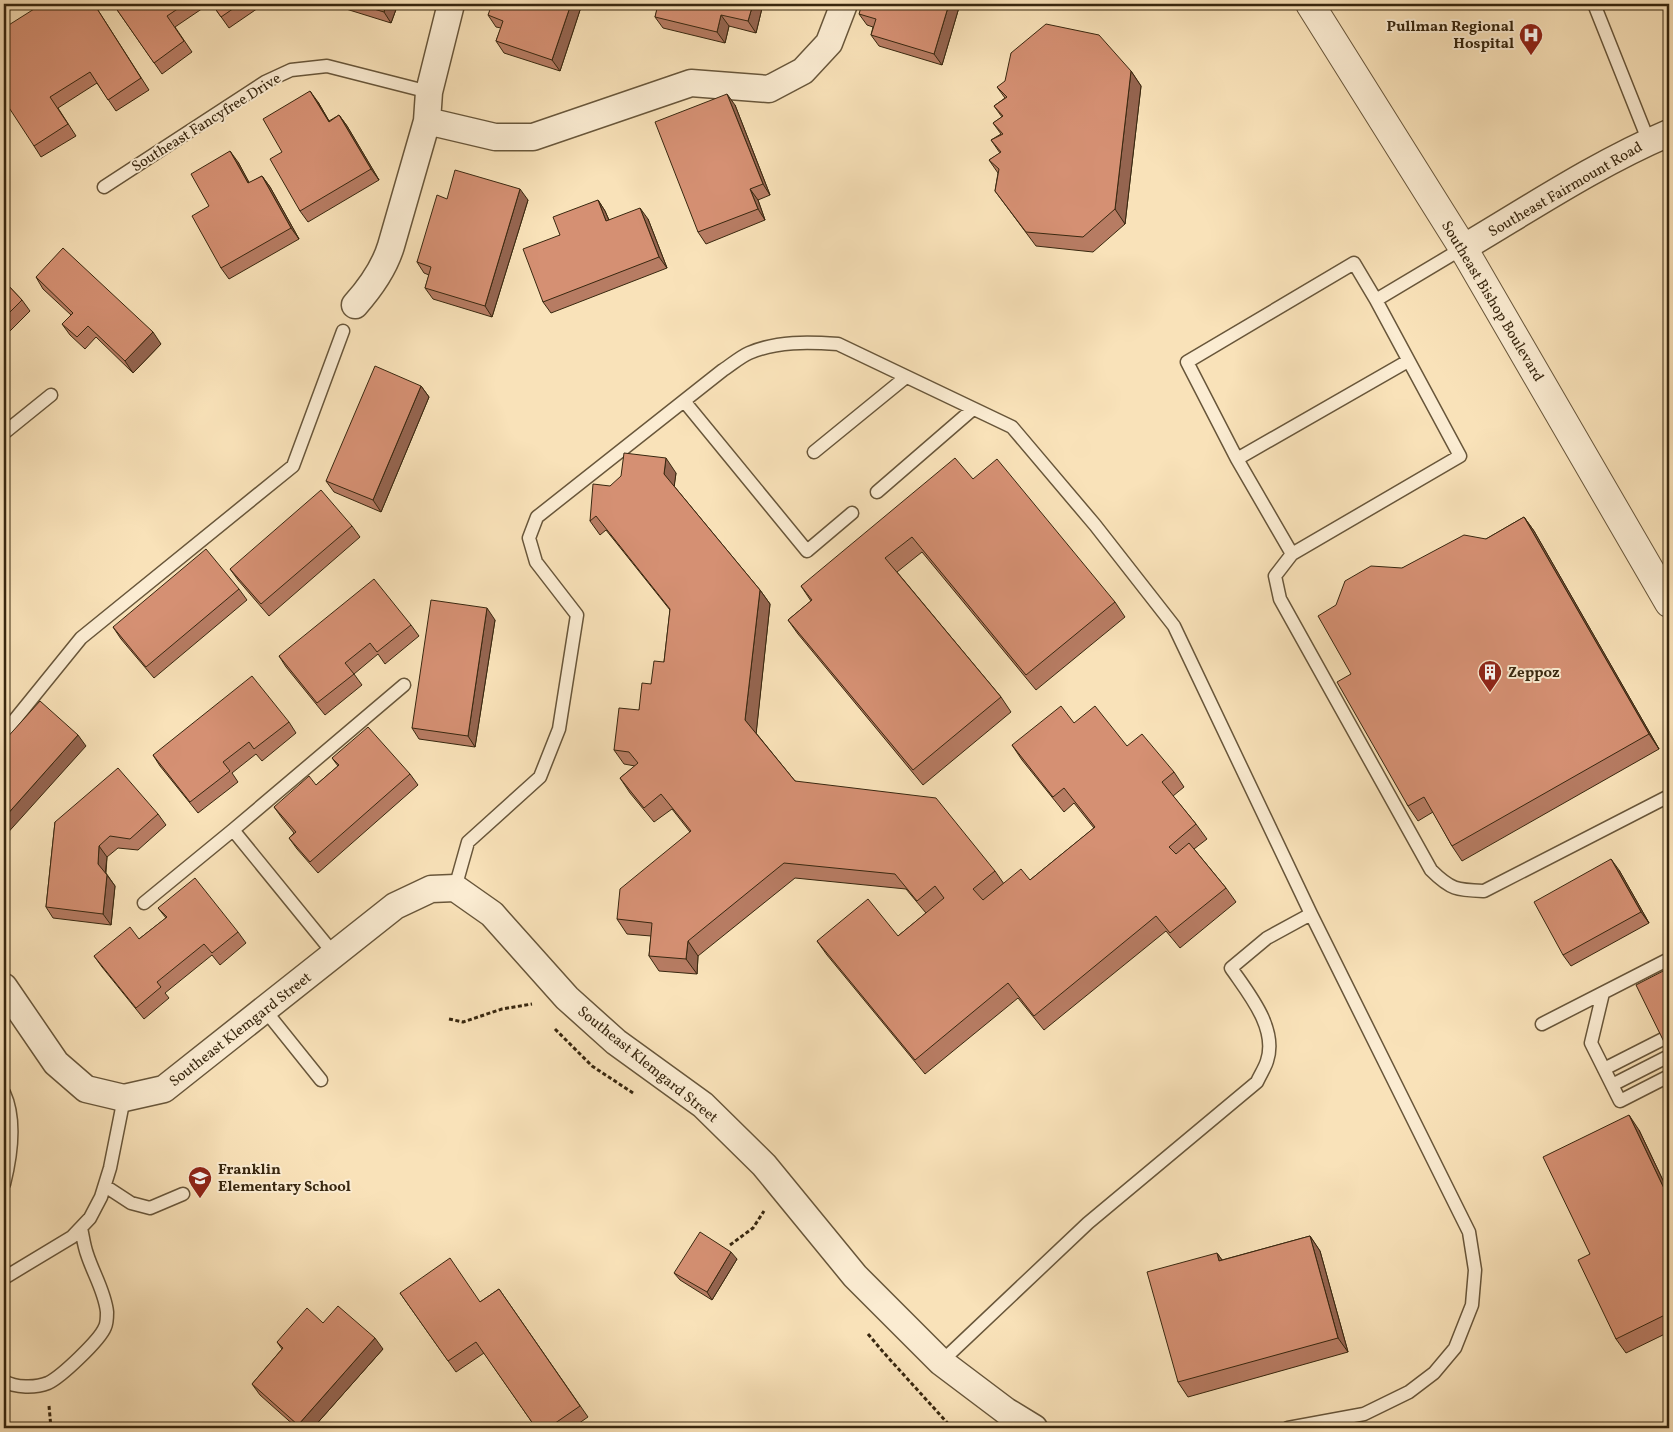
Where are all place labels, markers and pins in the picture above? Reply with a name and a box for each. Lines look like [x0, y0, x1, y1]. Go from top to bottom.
place label: Pullman Regional Hospital [1387, 17, 1514, 55]
hospital icon: Pullman Regional Hospital [1518, 22, 1544, 56]
building icon: Zeppoz [1477, 659, 1503, 693]
place label: Zeppoz [1508, 663, 1560, 684]
place label: Franklin Elementary School [218, 1160, 351, 1198]
school or university icon: Franklin Elementary School [187, 1165, 213, 1199]

